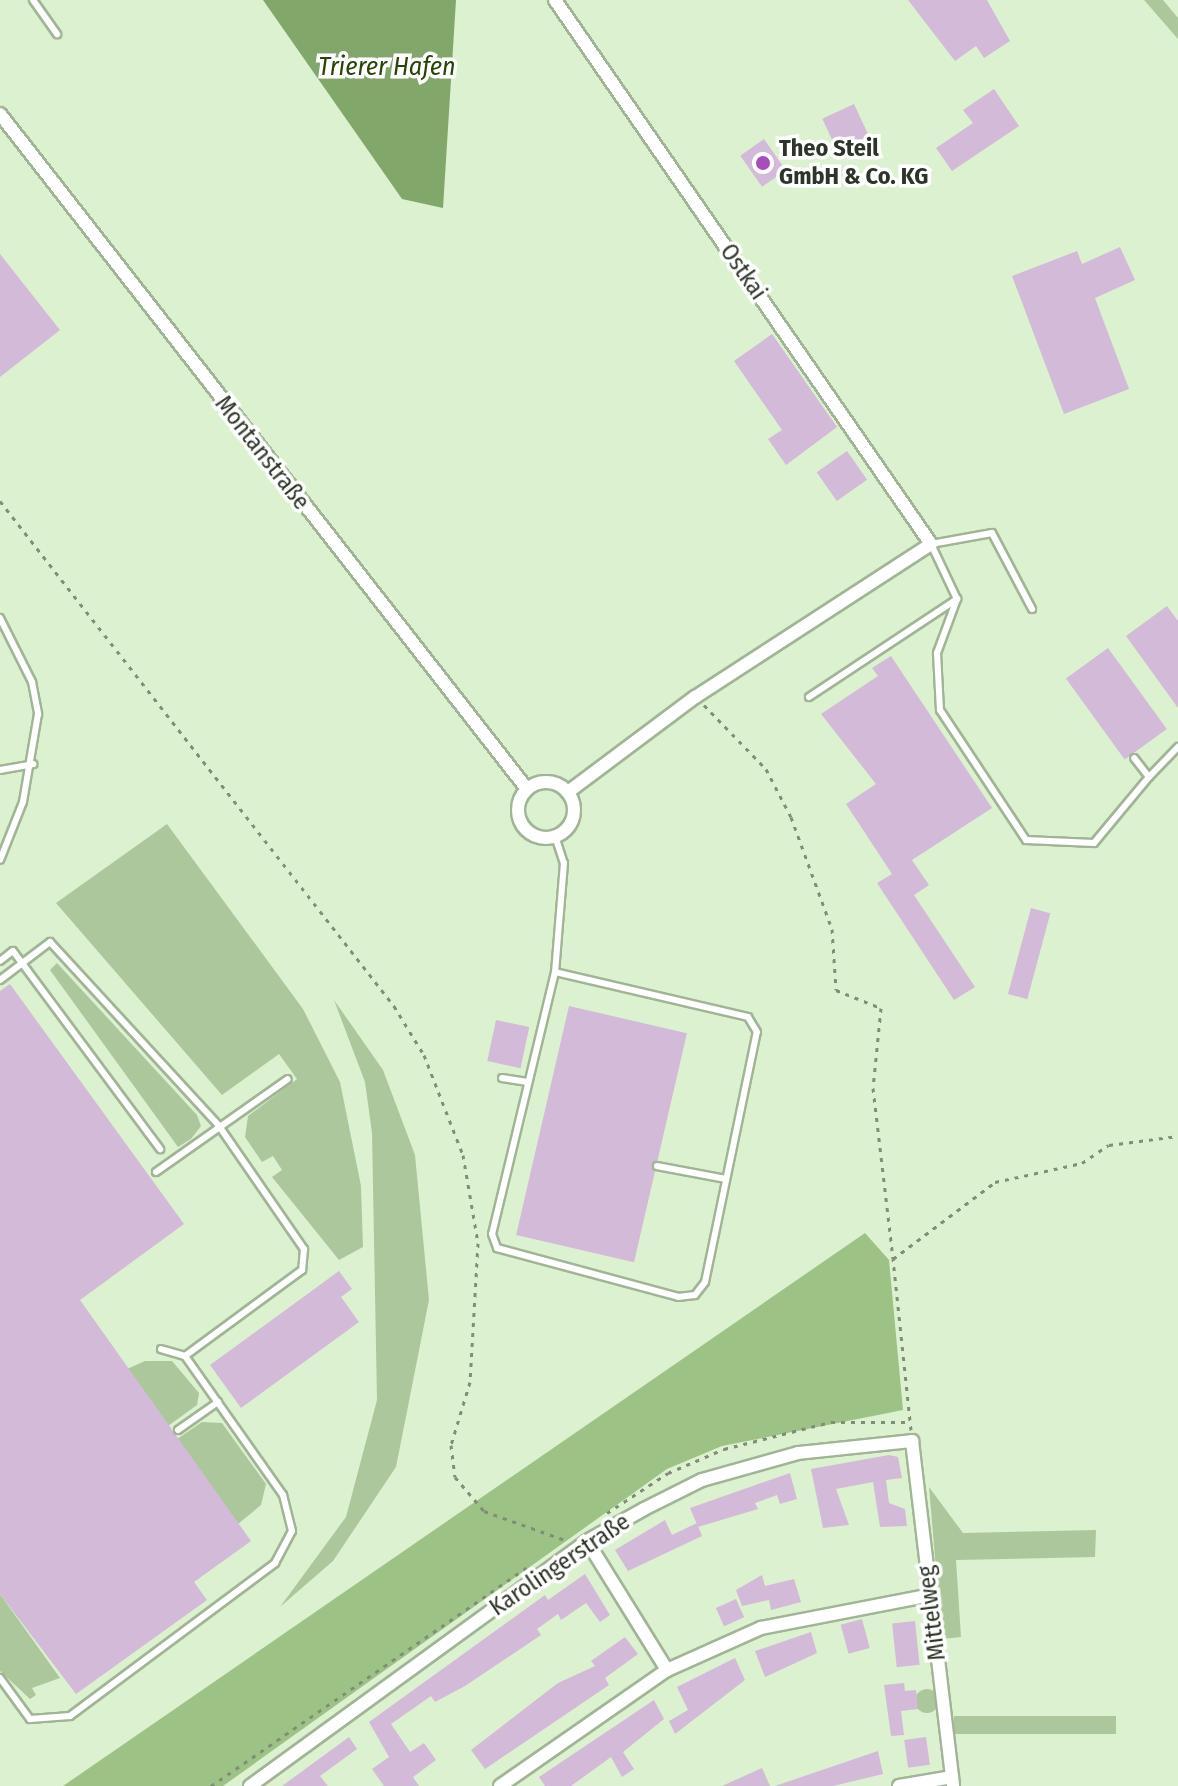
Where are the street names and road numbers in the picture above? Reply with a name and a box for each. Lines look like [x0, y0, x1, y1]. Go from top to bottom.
street label: Ostkai [713, 238, 773, 306]
street label: Montanstraße [209, 390, 315, 516]
street label: Karolingerstraße [485, 1508, 635, 1622]
street label: Mittelweg [912, 1564, 952, 1662]

